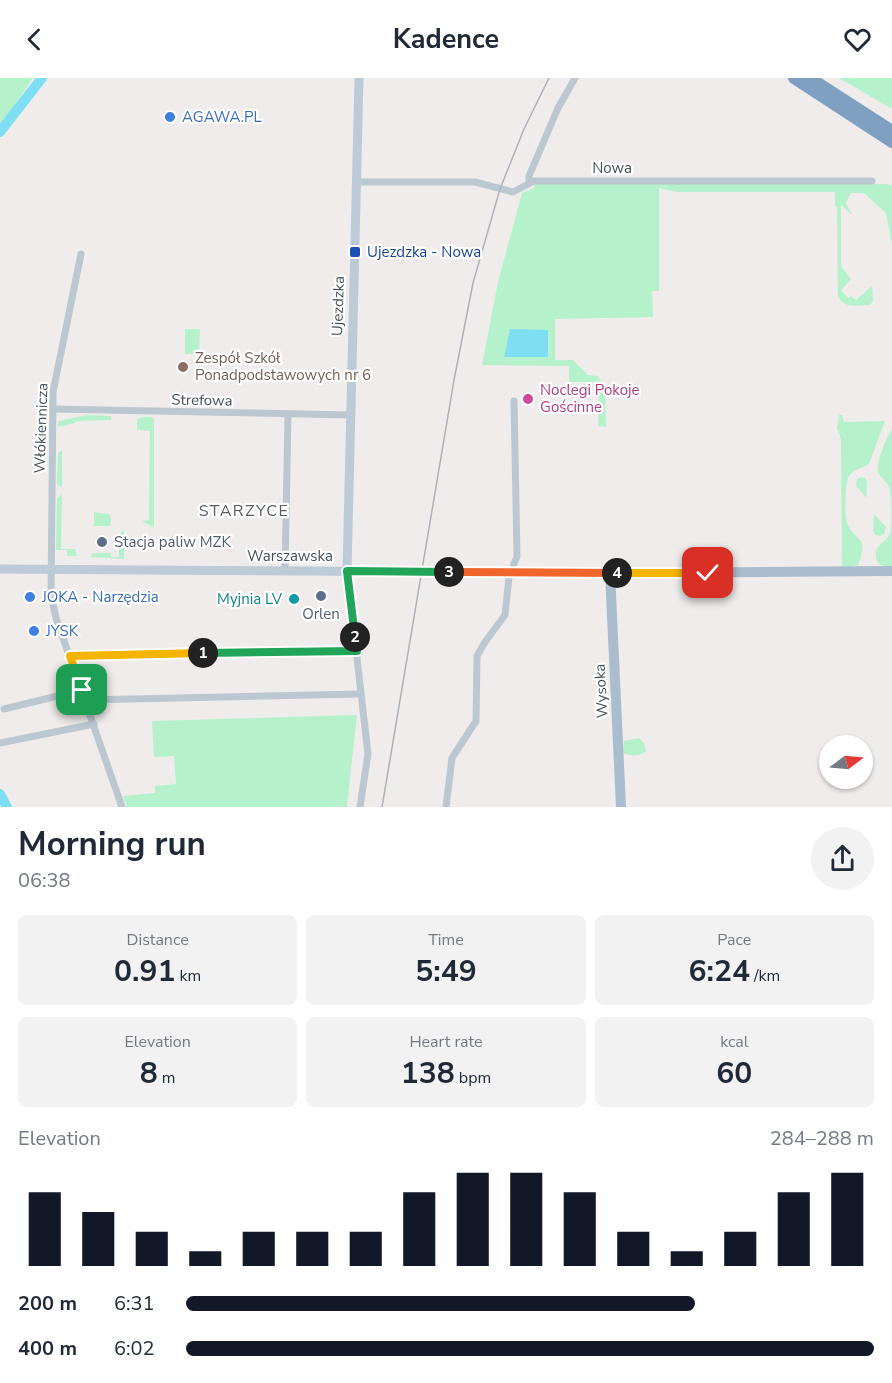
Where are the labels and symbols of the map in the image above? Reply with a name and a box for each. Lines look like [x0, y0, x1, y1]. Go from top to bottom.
place label: AGAWA.PL [182, 107, 262, 127]
marker: AGAWA.PL [163, 110, 177, 124]
street label: Nowa [592, 158, 632, 178]
place label: Ujezdzka - Nowa [367, 242, 481, 262]
marker: Ujezdzka - Nowa [348, 245, 362, 259]
street label: Ujezdzka [327, 276, 349, 336]
place label: Zespół Szkół Ponadpodstawowych nr 6 [195, 348, 371, 385]
marker: Zespół Szkół Ponadpodstawowych nr 6 [176, 360, 190, 374]
place label: Noclegi Pokoje Gościnne [540, 380, 640, 417]
street label: Włókiennicza [29, 382, 53, 474]
street label: Strefowa [171, 389, 233, 411]
marker: Noclegi Pokoje Gościnne [521, 392, 535, 406]
district label: STARZYCE [199, 500, 289, 522]
place label: Stacja paliw MZK [114, 532, 231, 552]
marker: Stacja paliw MZK [95, 535, 109, 549]
street label: Warszawska [247, 546, 333, 566]
pin [682, 547, 733, 598]
pin: 3 [434, 557, 464, 587]
pin: 4 [602, 558, 632, 588]
place label: JOKA - Narzędzia [41, 587, 159, 607]
place label: Myjnia LV [217, 589, 283, 609]
marker: Orlen [314, 589, 328, 603]
marker: JOKA - Narzędzia [23, 590, 37, 604]
marker: Myjnia LV [287, 592, 301, 606]
place label: Orlen [302, 604, 340, 624]
place label: JYSK [45, 621, 79, 641]
pin: 2 [340, 622, 370, 652]
marker: JYSK [27, 624, 41, 638]
pin: 1 [188, 638, 218, 668]
street label: Wysoka [590, 663, 612, 719]
pin [56, 664, 107, 715]
north arrow [819, 735, 873, 789]

